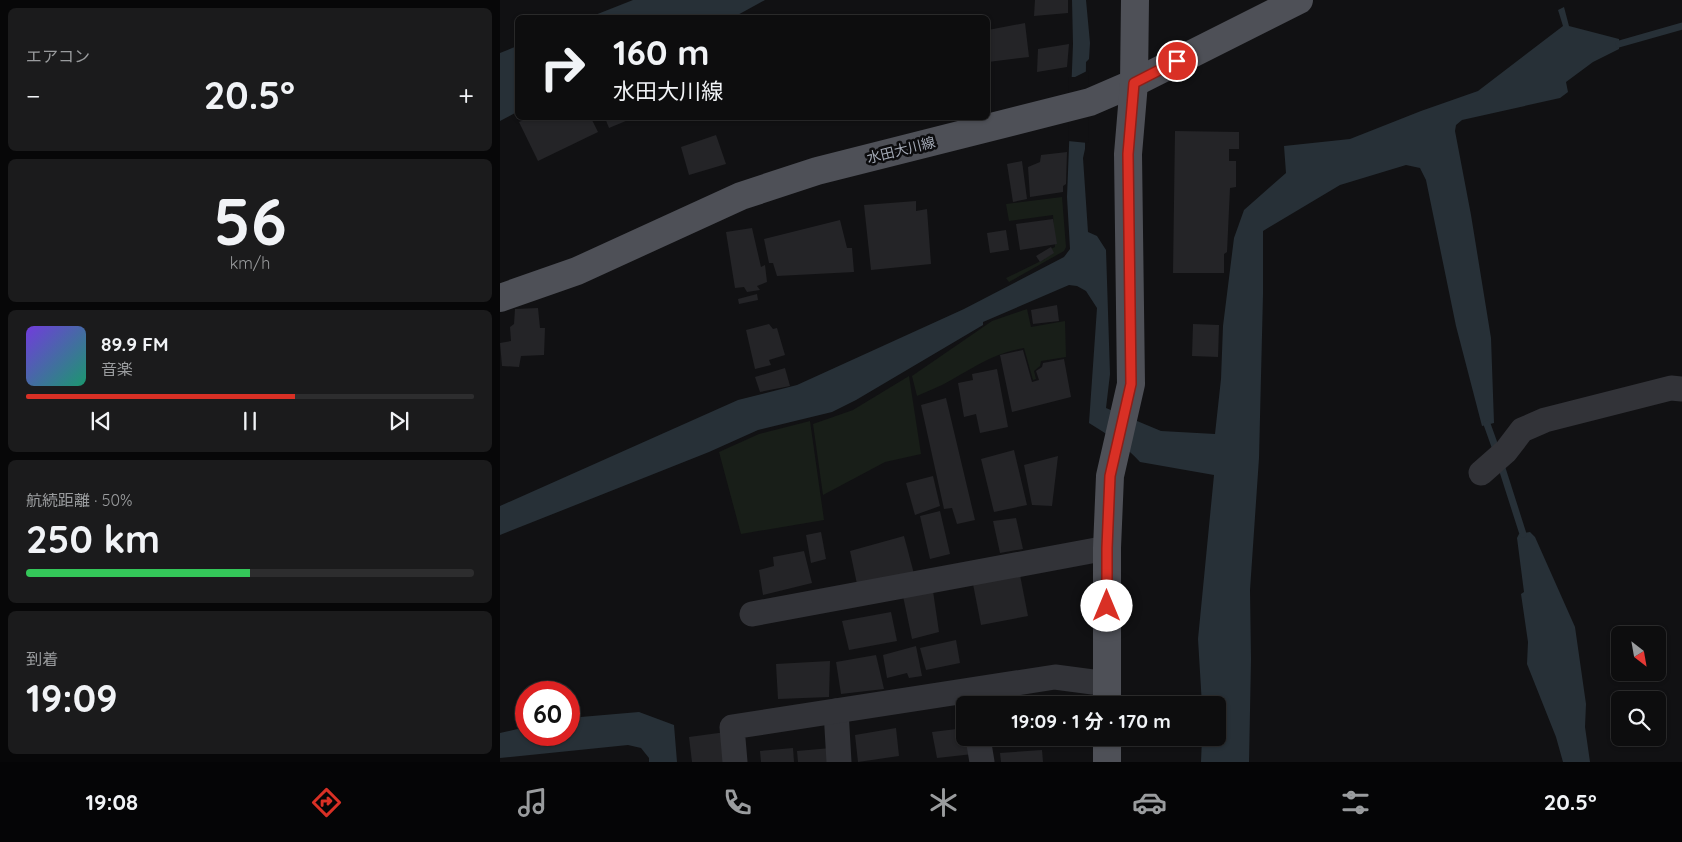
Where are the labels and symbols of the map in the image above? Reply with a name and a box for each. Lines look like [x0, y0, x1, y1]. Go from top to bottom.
pin [1156, 40, 1198, 82]
street label: 水田大川線 [865, 133, 937, 167]
position arrow [1080, 579, 1132, 631]
north arrow [1611, 626, 1666, 681]
speed limit sign: 60 [515, 681, 580, 746]

